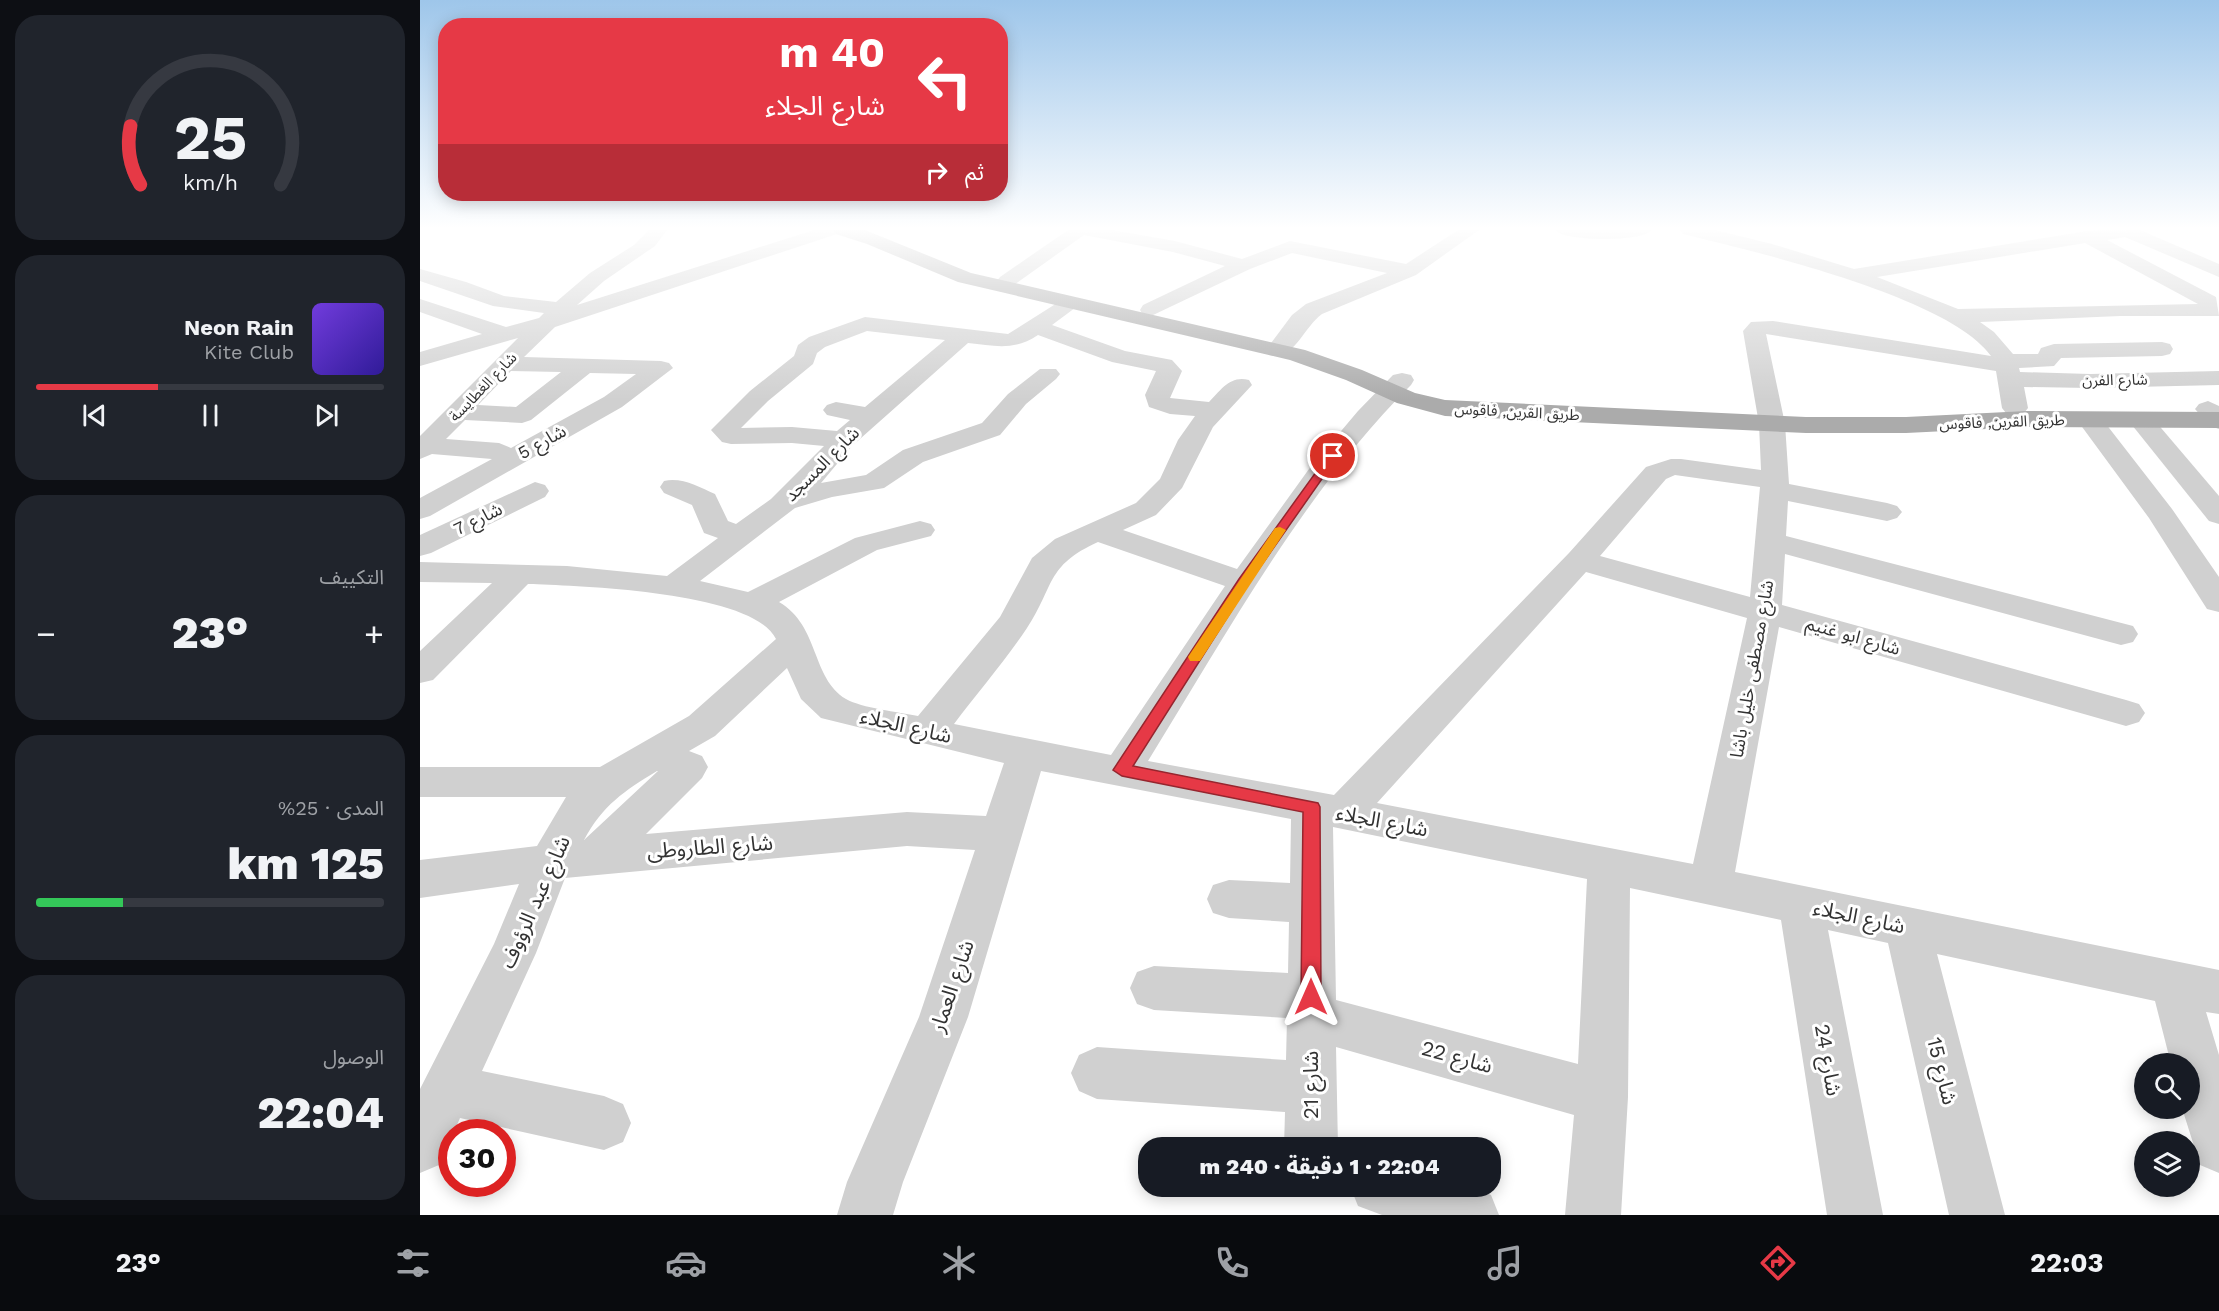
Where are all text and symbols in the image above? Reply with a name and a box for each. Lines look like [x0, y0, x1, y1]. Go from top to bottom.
text: 40 m [779, 28, 885, 77]
icon: left [906, 42, 984, 120]
text: شارع الجلاء [765, 90, 885, 122]
text: 25 [173, 101, 247, 174]
icon: right [920, 156, 953, 189]
text: ثم [965, 160, 984, 185]
text: km/h [182, 170, 238, 195]
text: Neon Rain [184, 315, 294, 340]
text: Kite Club [204, 340, 294, 364]
street label: شارع الغطايسة [446, 349, 523, 427]
street label: شارع الفرن [2082, 370, 2148, 393]
icon: previous [78, 399, 111, 432]
icon: pause [194, 399, 227, 432]
icon: next [310, 399, 343, 432]
street label: طريق القرين, فاقوس [1454, 400, 1580, 425]
street label: طريق القرين, فاقوس [1939, 411, 2065, 434]
street label: شارع 5 [514, 420, 571, 467]
street label: شارع المسجد [780, 422, 866, 508]
pin [1307, 430, 1358, 481]
icon: arrive [1316, 439, 1349, 472]
street label: شارع 7 [450, 498, 507, 543]
text: التكييف [320, 565, 384, 589]
street label: شارع مصطفى خليل باشا [1726, 578, 1781, 760]
text: 23° [172, 606, 248, 659]
street label: شارع ابو غنيم [1802, 612, 1903, 663]
text: − [36, 614, 56, 653]
text: + [364, 614, 384, 653]
street label: شارع الجلاء [857, 703, 954, 751]
text: المدى · 25% [278, 796, 384, 820]
street label: شارع الجلاء [1333, 799, 1430, 845]
street label: شارع الطاروطى [646, 830, 774, 866]
street label: شارع عبد الرؤوف [494, 832, 578, 973]
text: 125 km [228, 837, 384, 890]
street label: شارع الجلاء [1810, 895, 1907, 941]
street label: شارع العمار [924, 937, 982, 1037]
position arrow [1279, 965, 1343, 1029]
street label: شارع 24 [1807, 1022, 1847, 1098]
street label: شارع 22 [1418, 1035, 1495, 1081]
street label: شارع 15 [1919, 1035, 1963, 1108]
text: الوصول [323, 1045, 384, 1069]
street label: شارع 21 [1298, 1051, 1326, 1119]
map controls [2134, 1053, 2200, 1197]
button: search [2134, 1053, 2200, 1119]
text: 22:04 [257, 1086, 384, 1139]
speed limit sign: 30 [438, 1119, 516, 1197]
button: layers [2134, 1131, 2200, 1197]
text: 22:04 · 1 دقيقة · 240 m [1200, 1154, 1439, 1179]
icon: filters [392, 1242, 434, 1284]
icon: car [665, 1242, 707, 1284]
icon: climate [938, 1242, 980, 1284]
icon: phone [1211, 1242, 1253, 1284]
icon: music [1484, 1242, 1526, 1284]
icon: directions [1757, 1242, 1799, 1284]
text: 23° [116, 1247, 161, 1279]
text: 22:03 [2030, 1247, 2104, 1279]

